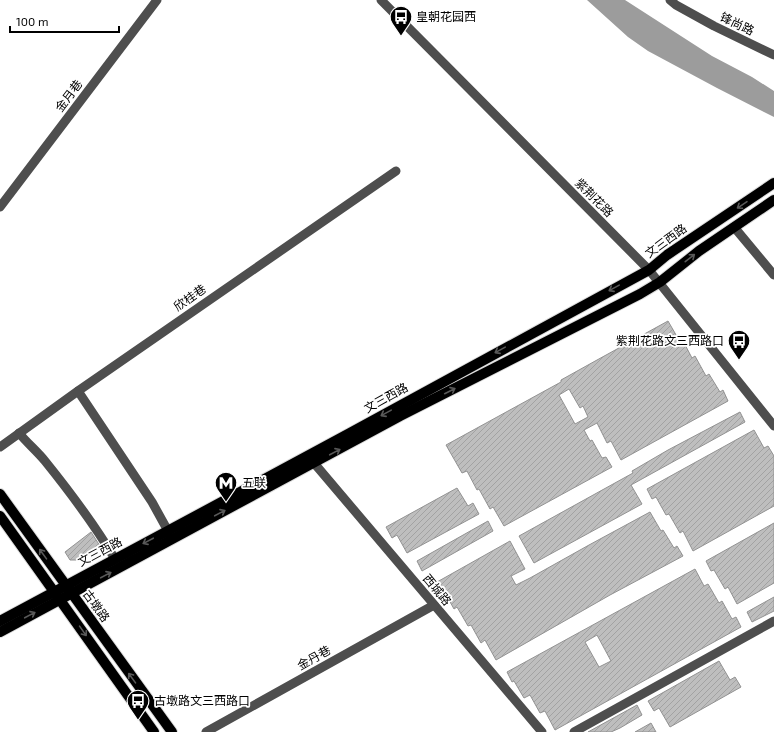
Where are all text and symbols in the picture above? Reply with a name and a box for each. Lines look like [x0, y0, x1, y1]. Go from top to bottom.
bus stop icon: 皇朝花园西 [388, 4, 414, 37]
scale bar [10, 8, 119, 34]
place label: 皇朝花园西 [416, 9, 476, 23]
street label: 锋尚路 [718, 9, 757, 37]
text: 100 m [16, 14, 48, 28]
street label: 金月巷 [52, 77, 85, 114]
street label: 紫荆花路 [573, 175, 617, 219]
one-way arrow [736, 201, 747, 209]
street label: 文三西路 [642, 220, 689, 260]
one-way arrow [685, 254, 696, 262]
street label: 欣桂巷 [171, 281, 208, 313]
one-way arrow [608, 285, 620, 293]
bus stop icon: 紫荆花路文三西路口 [726, 328, 752, 361]
place label: 紫荆花路文三西路口 [616, 333, 724, 347]
one-way arrow [494, 347, 506, 355]
street label: 文三西路 [361, 379, 410, 415]
one-way arrow [444, 387, 456, 394]
one-way arrow [380, 409, 392, 417]
one-way arrow [329, 447, 341, 455]
metro station icon: 五联 [213, 470, 239, 503]
place label: 五联 [242, 475, 266, 489]
one-way arrow [214, 509, 226, 517]
street label: 文三西路 [75, 534, 124, 569]
one-way arrow [143, 538, 155, 545]
one-way arrow [39, 548, 47, 559]
one-way arrow [100, 571, 112, 579]
street label: 西城路 [421, 571, 455, 608]
street label: 古墩路 [81, 587, 113, 624]
one-way arrow [24, 611, 36, 619]
one-way arrow [79, 625, 87, 636]
street label: 金丹巷 [294, 642, 333, 672]
one-way arrow [128, 672, 137, 683]
bus stop icon: 古墩路文三西路口 [125, 688, 151, 721]
place label: 古墩路文三西路口 [154, 693, 250, 707]

